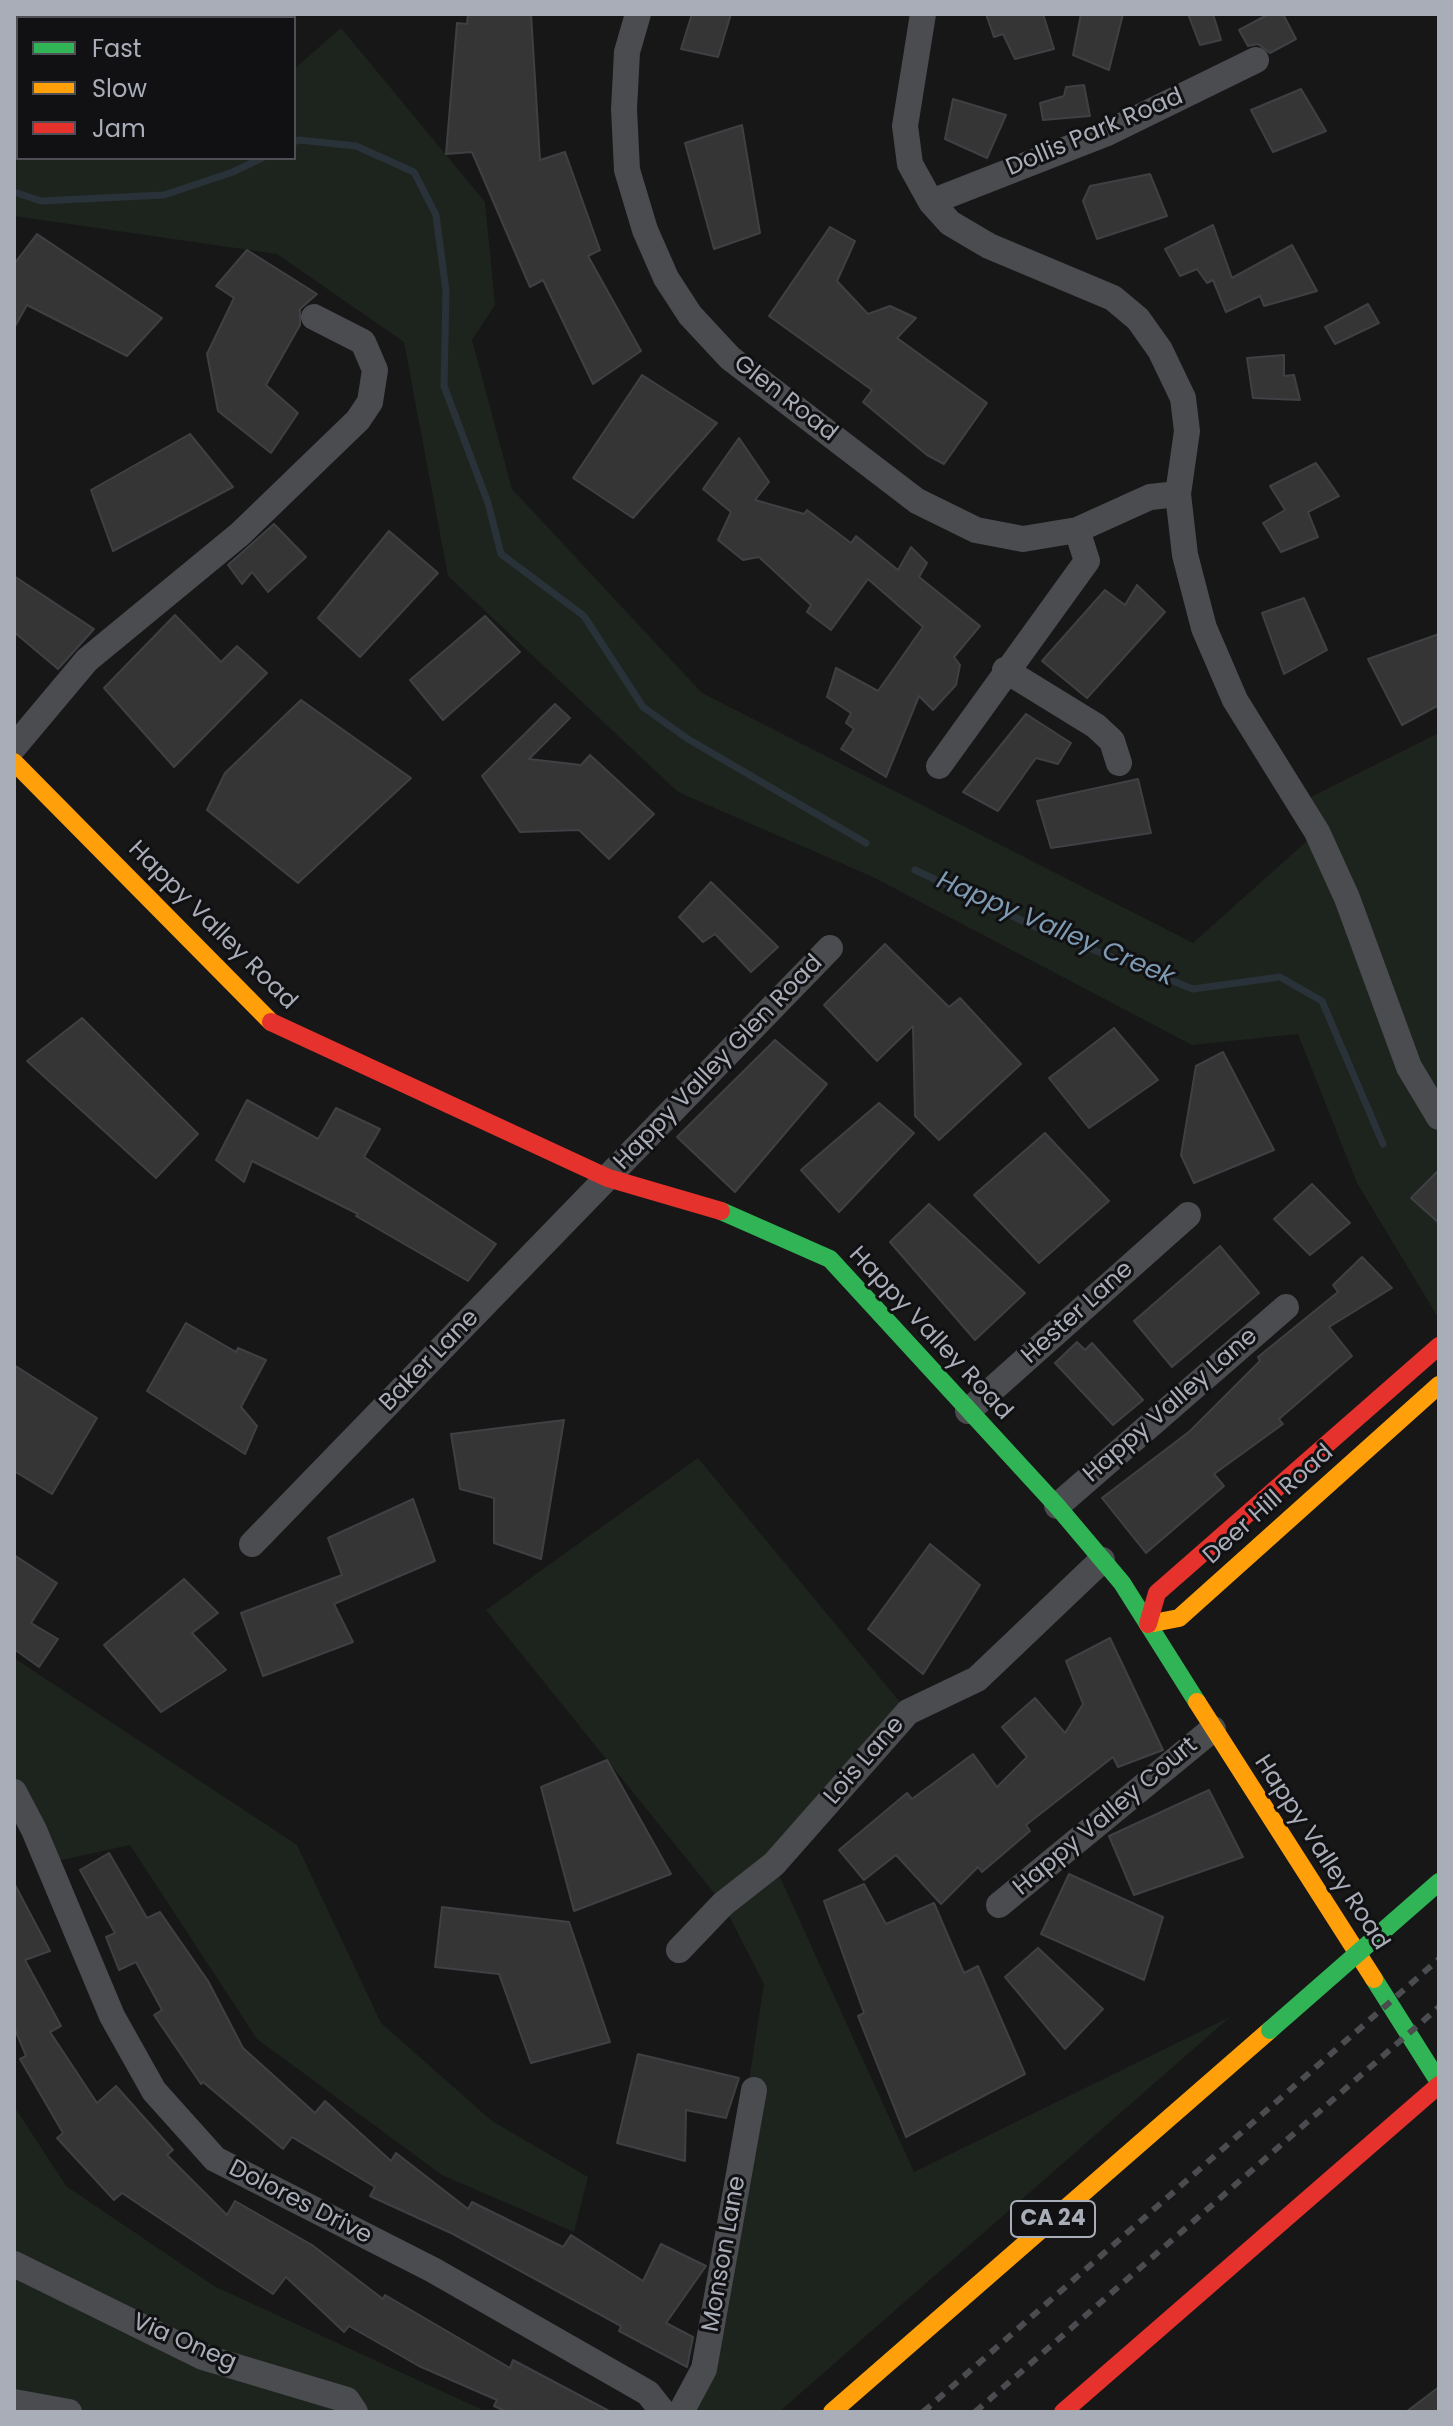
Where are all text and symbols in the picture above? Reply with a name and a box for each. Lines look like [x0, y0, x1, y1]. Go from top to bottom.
legend [16, 16, 296, 160]
text: Fast [92, 32, 142, 65]
text: Slow [92, 72, 147, 105]
street label: Dollis Park Road [1002, 83, 1188, 183]
text: Jam [92, 112, 146, 145]
street label: Glen Road [727, 350, 843, 448]
street label: Happy Valley Road [122, 836, 302, 1016]
water label: Happy Valley Creek [932, 866, 1178, 994]
street label: Happy Valley Glen Road [609, 949, 829, 1177]
street label: Happy Valley Road [842, 1241, 1018, 1427]
street label: Hester Lane [1016, 1256, 1140, 1370]
street label: Baker Lane [374, 1304, 486, 1418]
street label: Happy Valley Lane [1078, 1323, 1264, 1489]
street label: Deer Hill Road [1198, 1439, 1340, 1571]
street label: Lois Lane [819, 1711, 911, 1811]
street label: Happy Valley Court [1008, 1732, 1204, 1902]
street label: Happy Valley Road [1247, 1750, 1395, 1956]
street label: Dolores Drive [224, 2155, 376, 2251]
street label: Monson Lane [697, 2174, 753, 2334]
road number: CA 24 [1011, 2201, 1095, 2237]
street label: Via Oneg [128, 2308, 240, 2378]

